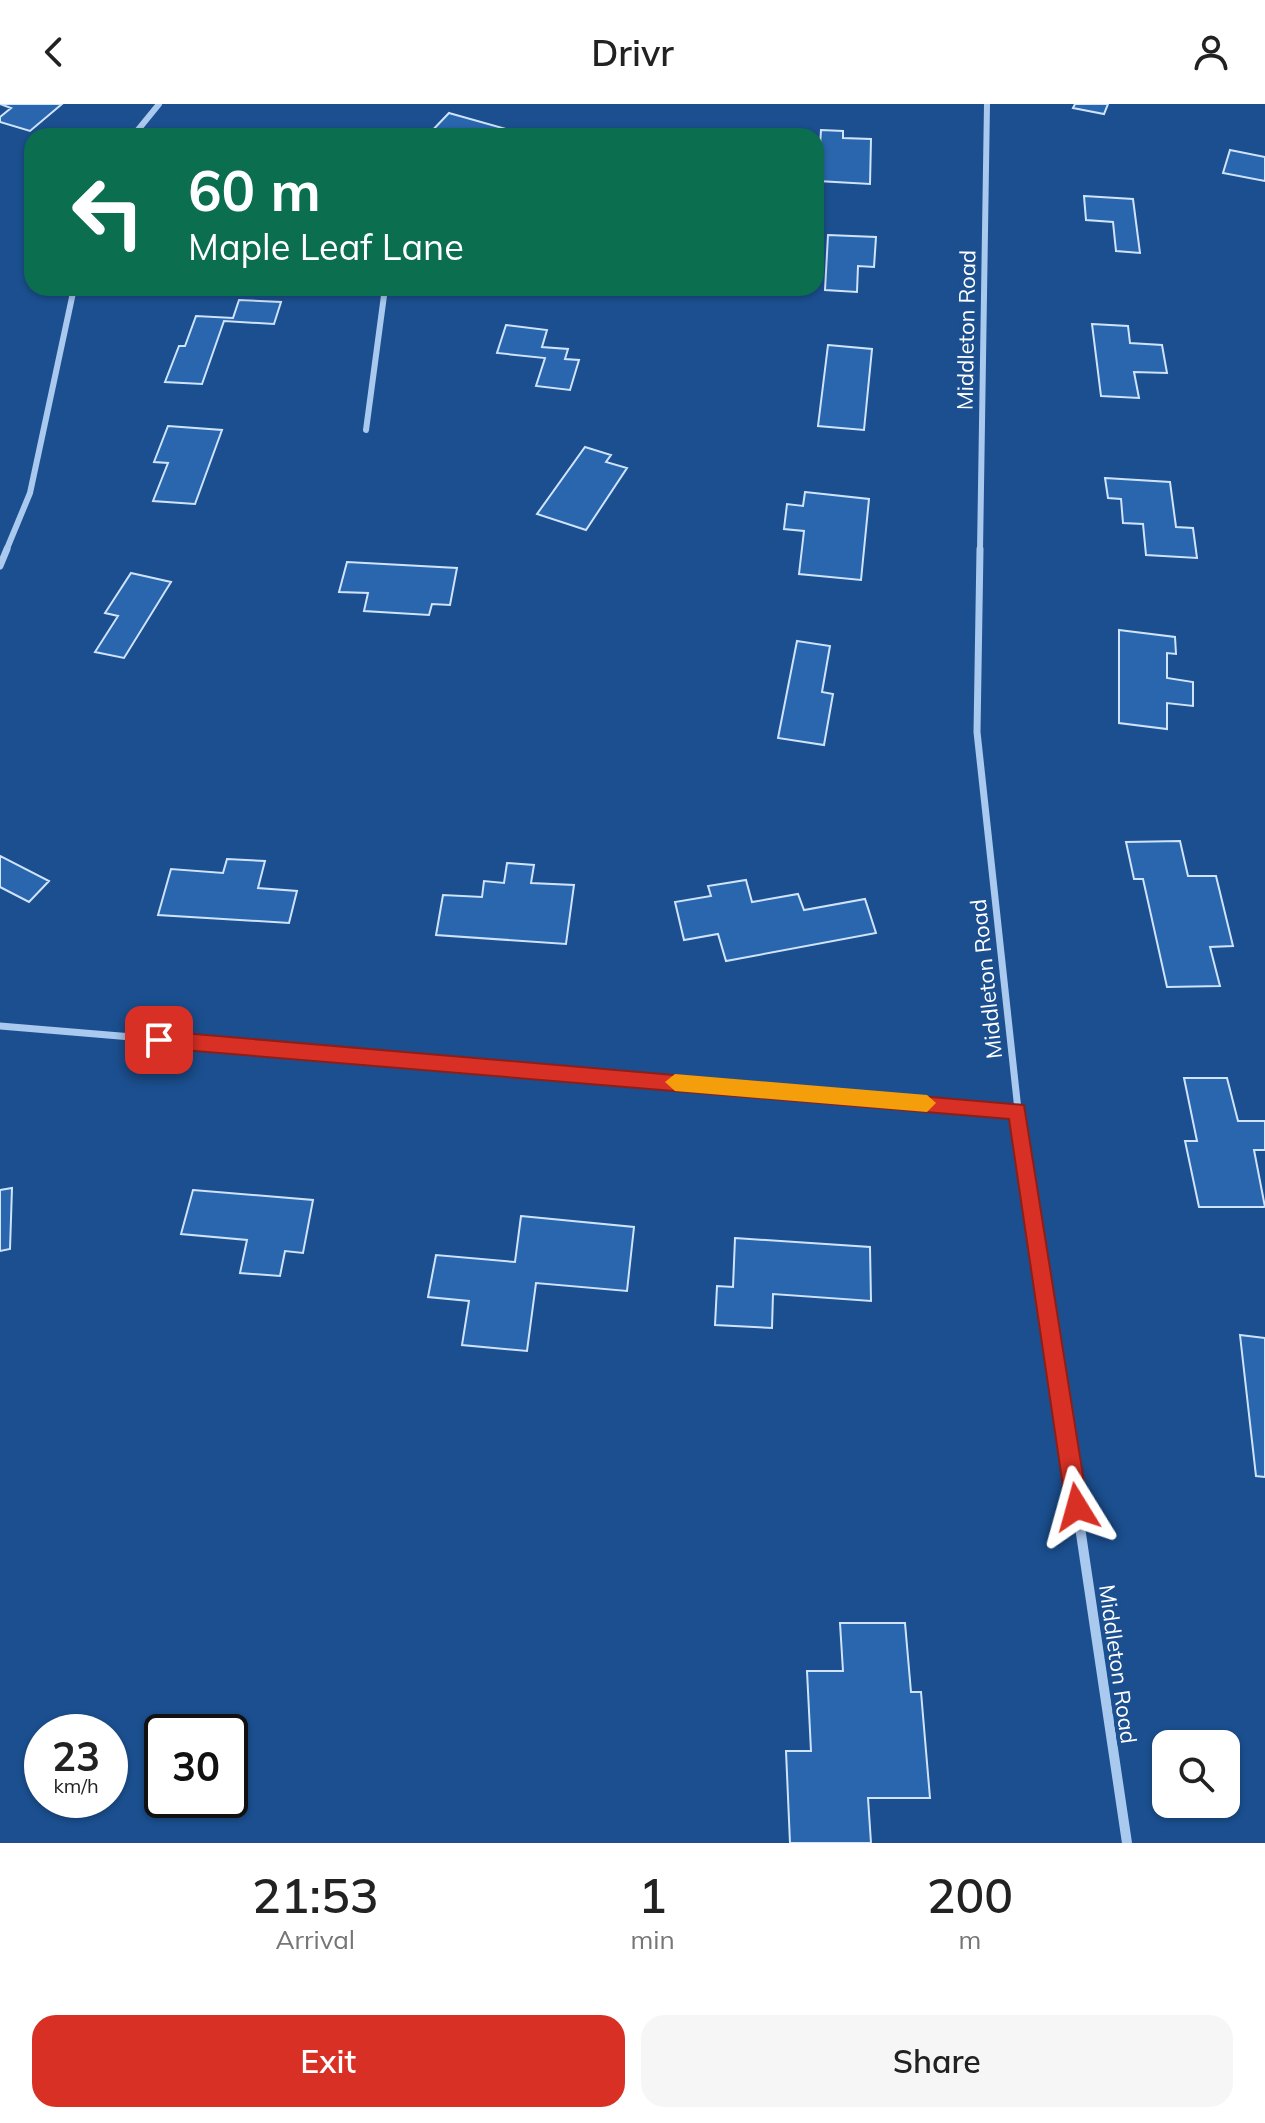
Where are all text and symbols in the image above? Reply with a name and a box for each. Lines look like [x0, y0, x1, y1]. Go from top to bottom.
icon: back [32, 30, 76, 74]
text: Drivr [591, 30, 674, 75]
icon: person [1189, 30, 1233, 74]
text: 60 m [188, 155, 321, 225]
icon: left [56, 160, 160, 264]
text: Maple Leaf Lane [188, 224, 464, 269]
street label: Middleton Road [951, 250, 981, 410]
street label: Middleton Road [964, 898, 1008, 1060]
pin [125, 1006, 193, 1074]
icon: arrive [137, 1018, 181, 1062]
position arrow [1035, 1465, 1119, 1549]
street label: Middleton Road [1093, 1583, 1143, 1745]
speed limit sign: 30 [144, 1714, 248, 1818]
map controls [1152, 1730, 1240, 1818]
button: search [1152, 1730, 1240, 1818]
text: 23 [52, 1731, 100, 1781]
text: km/h [53, 1773, 99, 1798]
text: 21:53 [252, 1865, 379, 1925]
text: 1 [638, 1865, 667, 1925]
text: 200 [927, 1865, 1013, 1925]
text: Arrival [275, 1923, 355, 1956]
text: min [630, 1923, 675, 1956]
text: m [958, 1923, 981, 1956]
button: Exit [32, 2015, 625, 2107]
button: Share [641, 2015, 1233, 2107]

